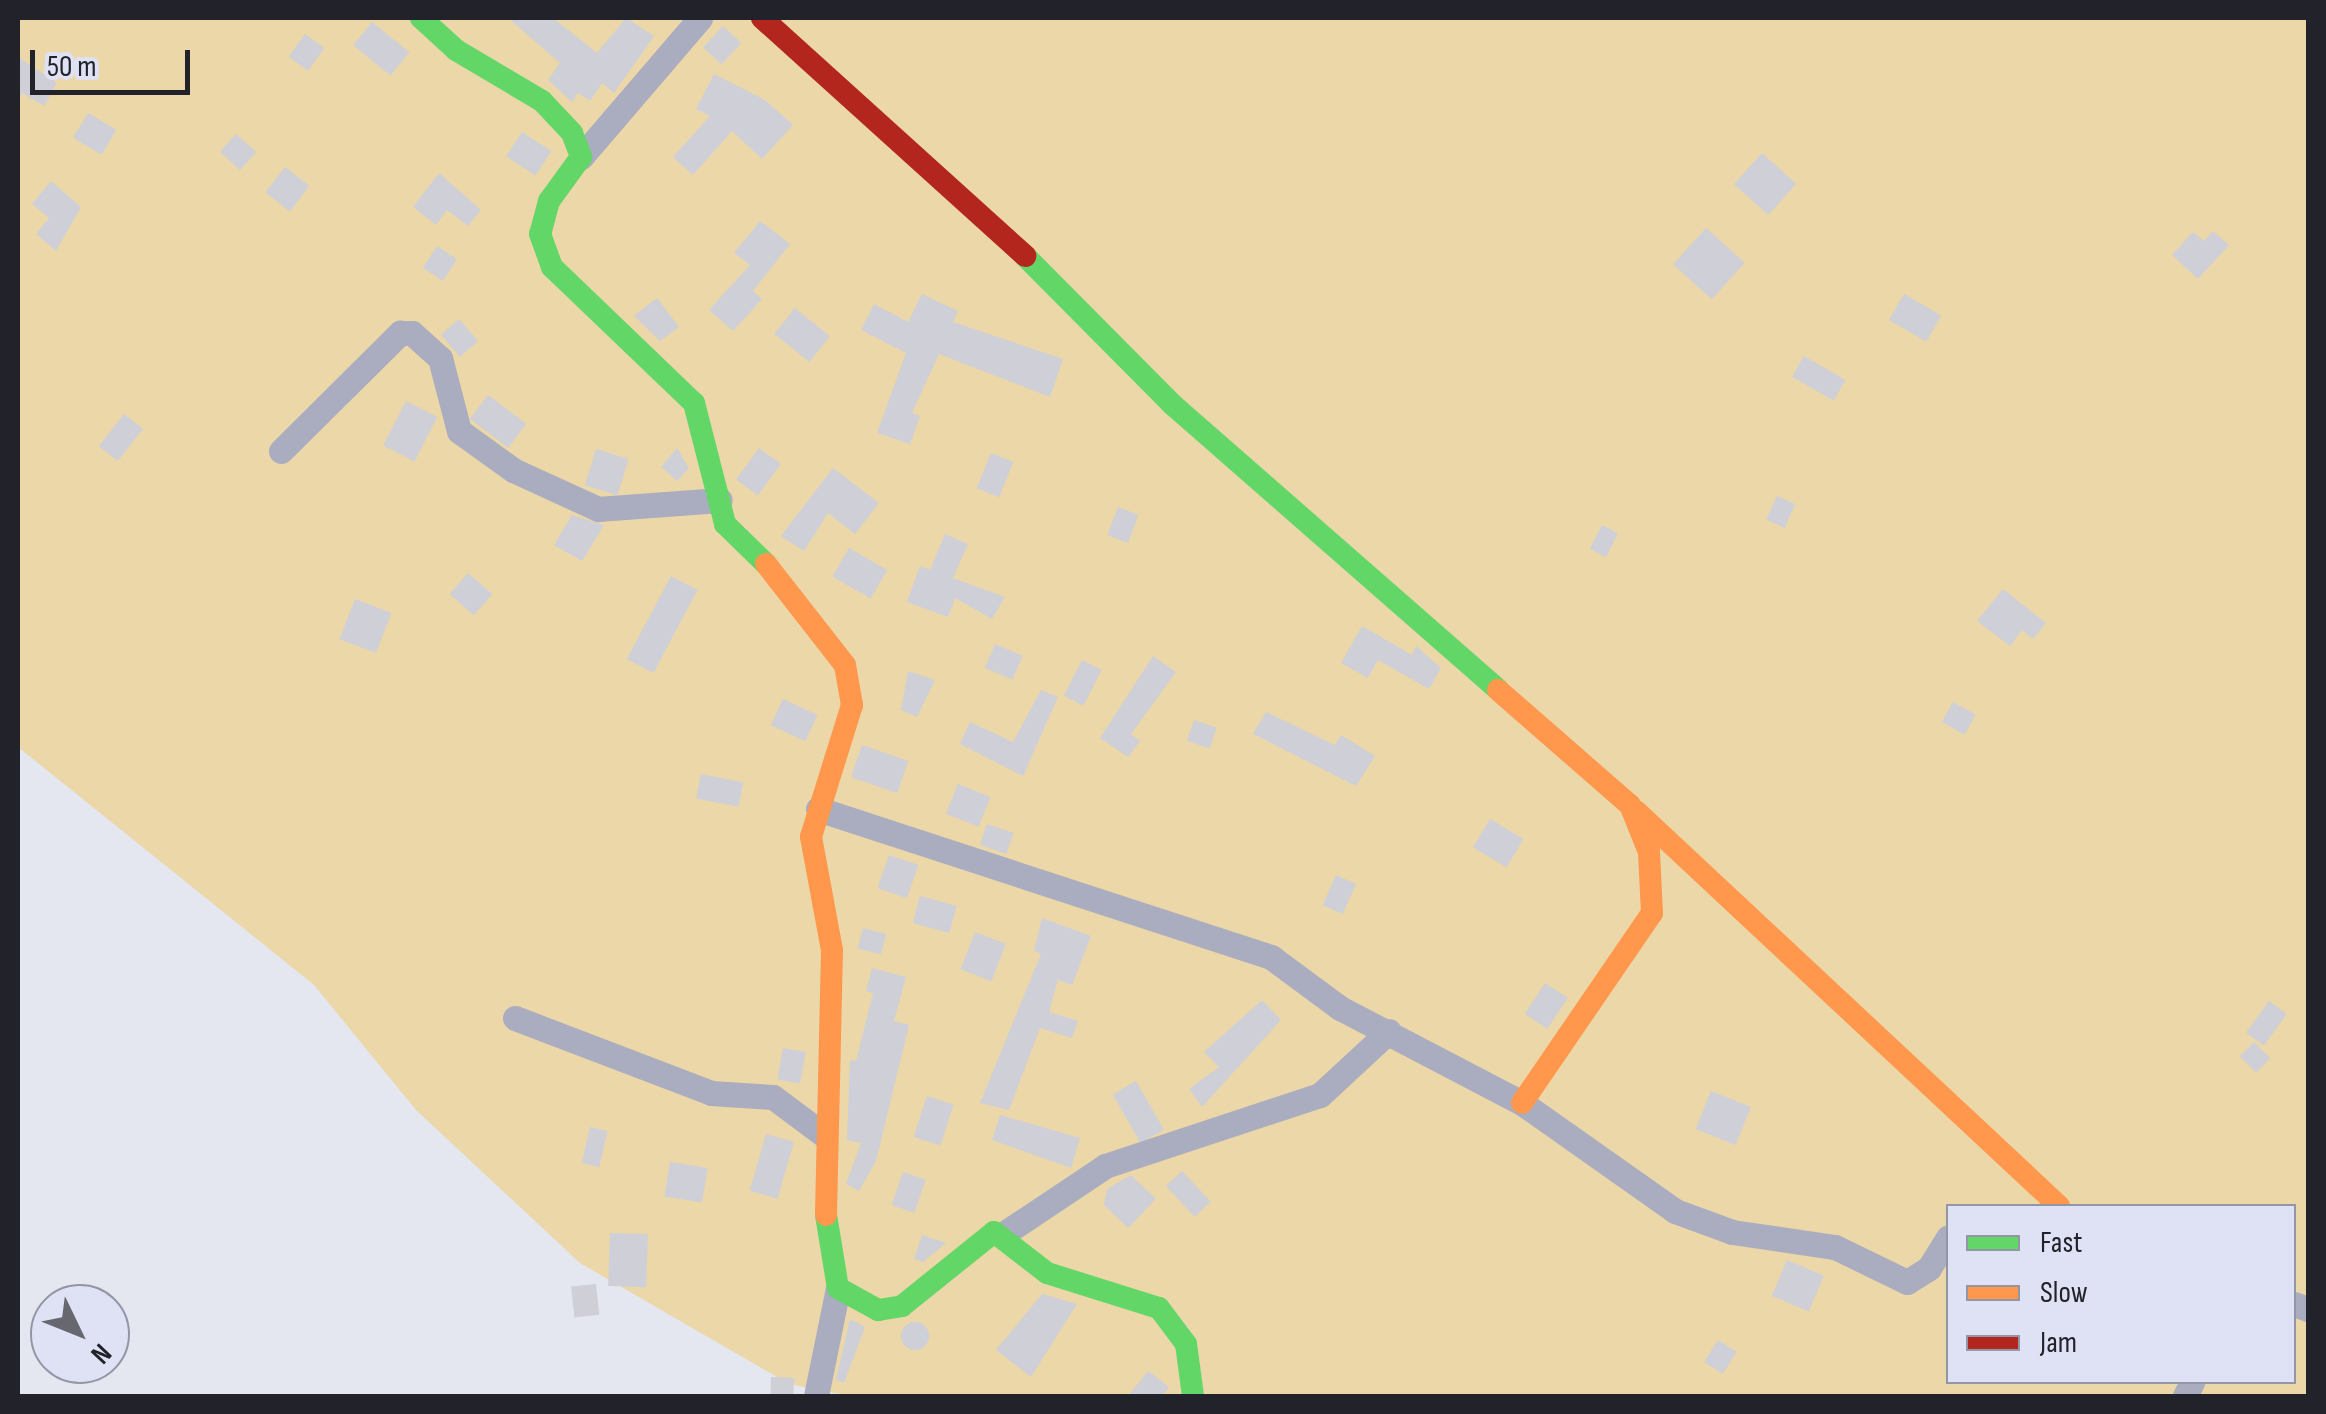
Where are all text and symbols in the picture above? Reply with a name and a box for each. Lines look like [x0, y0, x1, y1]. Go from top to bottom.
scale bar [35, 30, 195, 92]
text: 50 m [47, 49, 96, 85]
legend [1946, 1204, 2296, 1384]
text: Fast [2040, 1225, 2082, 1261]
text: Slow [2040, 1275, 2088, 1311]
north arrow [30, 1284, 130, 1384]
text: Jam [2040, 1325, 2077, 1361]
text: N [84, 1337, 118, 1370]

